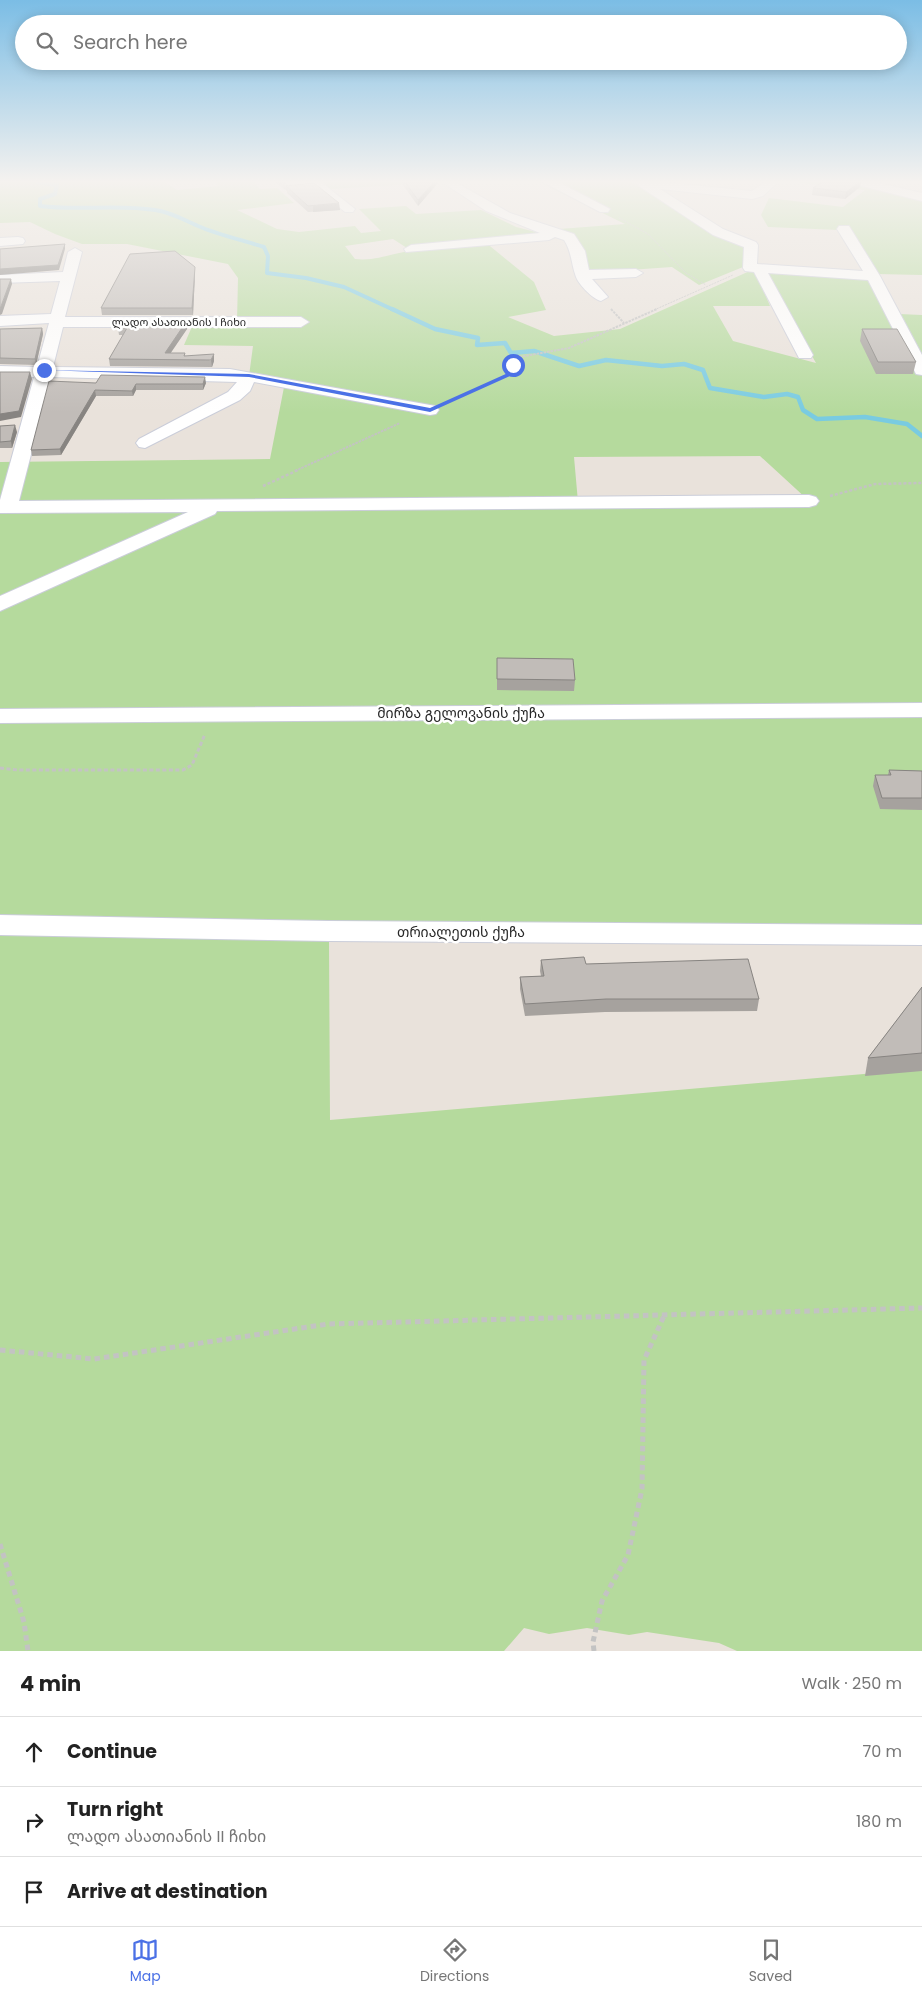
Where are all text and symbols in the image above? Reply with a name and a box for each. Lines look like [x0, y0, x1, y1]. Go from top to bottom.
search box [15, 15, 907, 70]
icon: search [33, 29, 61, 57]
text: Search here [73, 29, 187, 56]
street label: ლადო ასათიანის I ჩიხი [112, 314, 246, 330]
route start [502, 354, 525, 377]
route end [33, 359, 56, 382]
street label: მირზა გელოვანის ქუჩა [377, 703, 545, 723]
street label: თრიალეთის ქუჩა [397, 922, 525, 942]
text: 4 min [20, 1669, 81, 1698]
text: Walk · 250 m [801, 1672, 902, 1695]
icon: ahead [20, 1738, 48, 1766]
text: Continue [67, 1738, 157, 1765]
text: 70 m [862, 1740, 902, 1763]
text: Turn right [67, 1796, 163, 1823]
icon: right [20, 1808, 48, 1836]
text: 180 m [856, 1810, 902, 1833]
text: ლადო ასათიანის II ჩიხი [67, 1825, 266, 1848]
icon: arrive [20, 1878, 48, 1906]
text: Arrive at destination [67, 1878, 268, 1905]
tab: Map [130, 1936, 161, 1987]
tab: Directions [420, 1936, 489, 1987]
tab: Saved [749, 1936, 792, 1987]

